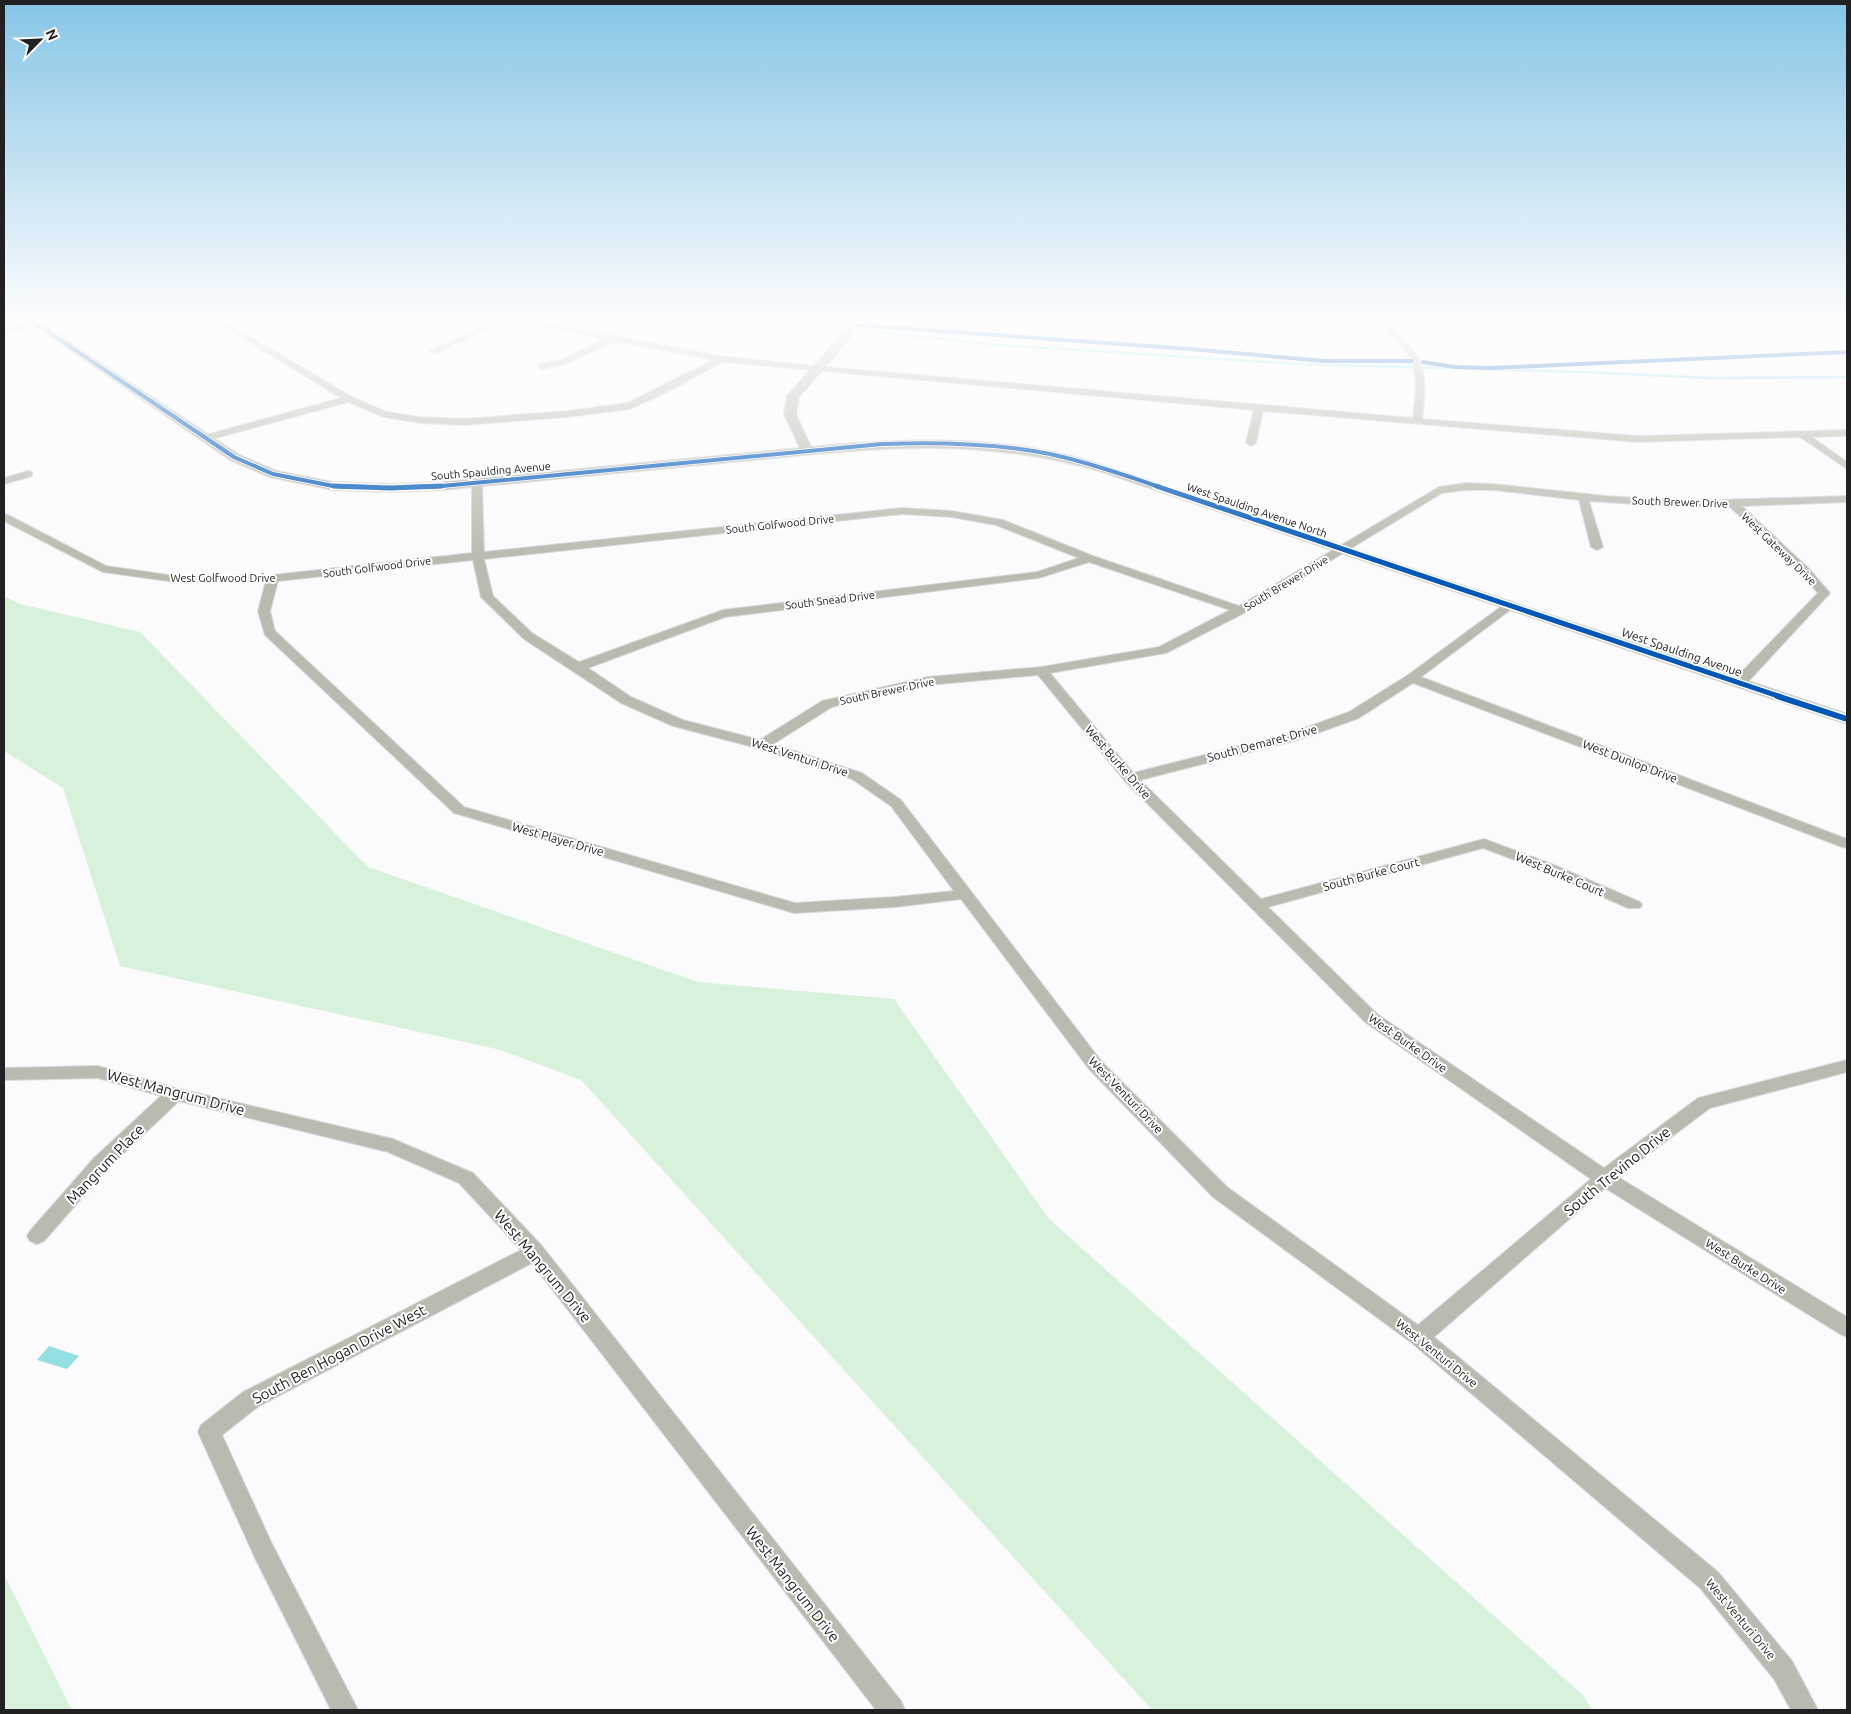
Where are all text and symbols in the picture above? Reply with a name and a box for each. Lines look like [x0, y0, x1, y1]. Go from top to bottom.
north arrow [15, 15, 65, 65]
text: N [42, 27, 61, 43]
street label: South Spaulding Avenue [431, 460, 551, 482]
street label: West Spaulding Avenue North [1185, 480, 1329, 540]
street label: South Brewer Drive [1632, 494, 1728, 510]
street label: West Gateway Drive [1739, 510, 1819, 588]
street label: South Golfwood Drive [725, 512, 835, 536]
street label: South Brewer Drive [1242, 553, 1330, 613]
street label: South Golfwood Drive [322, 554, 432, 580]
street label: West Golfwood Drive [170, 572, 276, 584]
street label: South Snead Drive [784, 589, 876, 611]
street label: West Spaulding Avenue [1620, 625, 1744, 679]
street label: South Brewer Drive [839, 675, 935, 707]
street label: South Demaret Drive [1206, 722, 1318, 764]
street label: West Burke Drive [1083, 723, 1153, 801]
street label: West Venturi Drive [750, 735, 850, 779]
street label: West Dunlop Drive [1581, 737, 1679, 785]
street label: West Player Drive [511, 820, 605, 858]
street label: West Burke Court [1514, 849, 1606, 899]
street label: South Burke Court [1321, 855, 1421, 893]
street label: West Burke Drive [1366, 1011, 1450, 1075]
street label: West Venturi Drive [1086, 1054, 1166, 1136]
street label: West Mangrum Drive [105, 1065, 247, 1119]
street label: Mangrum Place [63, 1121, 147, 1207]
street label: South Trevino Drive [1560, 1123, 1674, 1219]
street label: West Mangrum Drive [491, 1206, 595, 1326]
street label: West Burke Drive [1703, 1236, 1789, 1296]
street label: South Ben Hogan Drive West [249, 1301, 429, 1407]
street label: West Venturi Drive [1394, 1316, 1480, 1390]
street label: West Mangrum Drive [743, 1523, 843, 1645]
street label: West Venturi Drive [1704, 1576, 1778, 1662]

